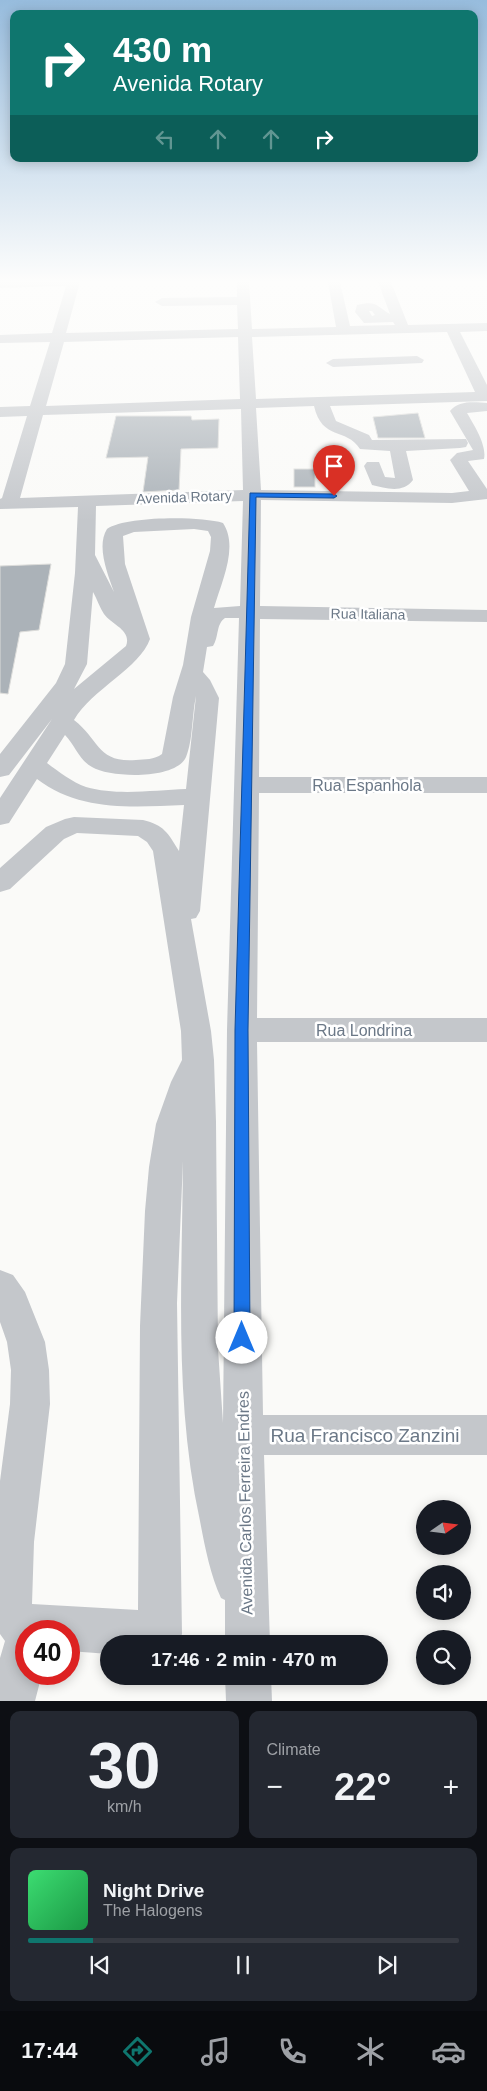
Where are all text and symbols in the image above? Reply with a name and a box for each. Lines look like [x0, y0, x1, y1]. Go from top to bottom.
icon: right [30, 30, 95, 95]
text: 430 m [113, 30, 212, 69]
text: Avenida Rotary [113, 71, 263, 96]
icon: left [151, 125, 179, 153]
icon: ahead [204, 125, 232, 153]
icon: ahead [257, 125, 285, 153]
icon: right [310, 125, 338, 153]
pin [313, 445, 355, 496]
icon: arrive [320, 452, 348, 480]
street label: Avenida Rotary [136, 487, 232, 507]
street label: Rua Italiana [331, 605, 406, 623]
street label: Rua Espanhola [312, 777, 422, 794]
street label: Rua Londrina [316, 1022, 412, 1039]
position arrow [215, 1311, 267, 1363]
street label: Avenida Carlos Ferreira Endres [235, 1391, 255, 1615]
street label: Rua Francisco Zanzini [270, 1425, 460, 1446]
north arrow [416, 1500, 471, 1555]
map controls [416, 1500, 471, 1685]
button: sound [416, 1565, 471, 1620]
speed limit sign: 40 [15, 1620, 80, 1685]
button: search [416, 1630, 471, 1685]
text: 17:46 · 2 min · 470 m [151, 1649, 337, 1670]
text: 30 [88, 1729, 160, 1802]
text: Climate [267, 1741, 321, 1758]
text: 22° [334, 1766, 391, 1808]
text: − [267, 1771, 283, 1802]
text: + [443, 1771, 459, 1802]
text: km/h [107, 1798, 142, 1815]
text: Night Drive [103, 1880, 204, 1901]
text: The Halogens [103, 1902, 203, 1919]
icon: previous [86, 1951, 114, 1979]
icon: pause [229, 1951, 257, 1979]
icon: next [373, 1951, 401, 1979]
icon: directions [120, 2034, 155, 2069]
icon: music [198, 2034, 233, 2069]
icon: phone [275, 2034, 310, 2069]
icon: climate [353, 2034, 388, 2069]
icon: car [431, 2034, 466, 2069]
text: 17:44 [21, 2038, 78, 2063]

